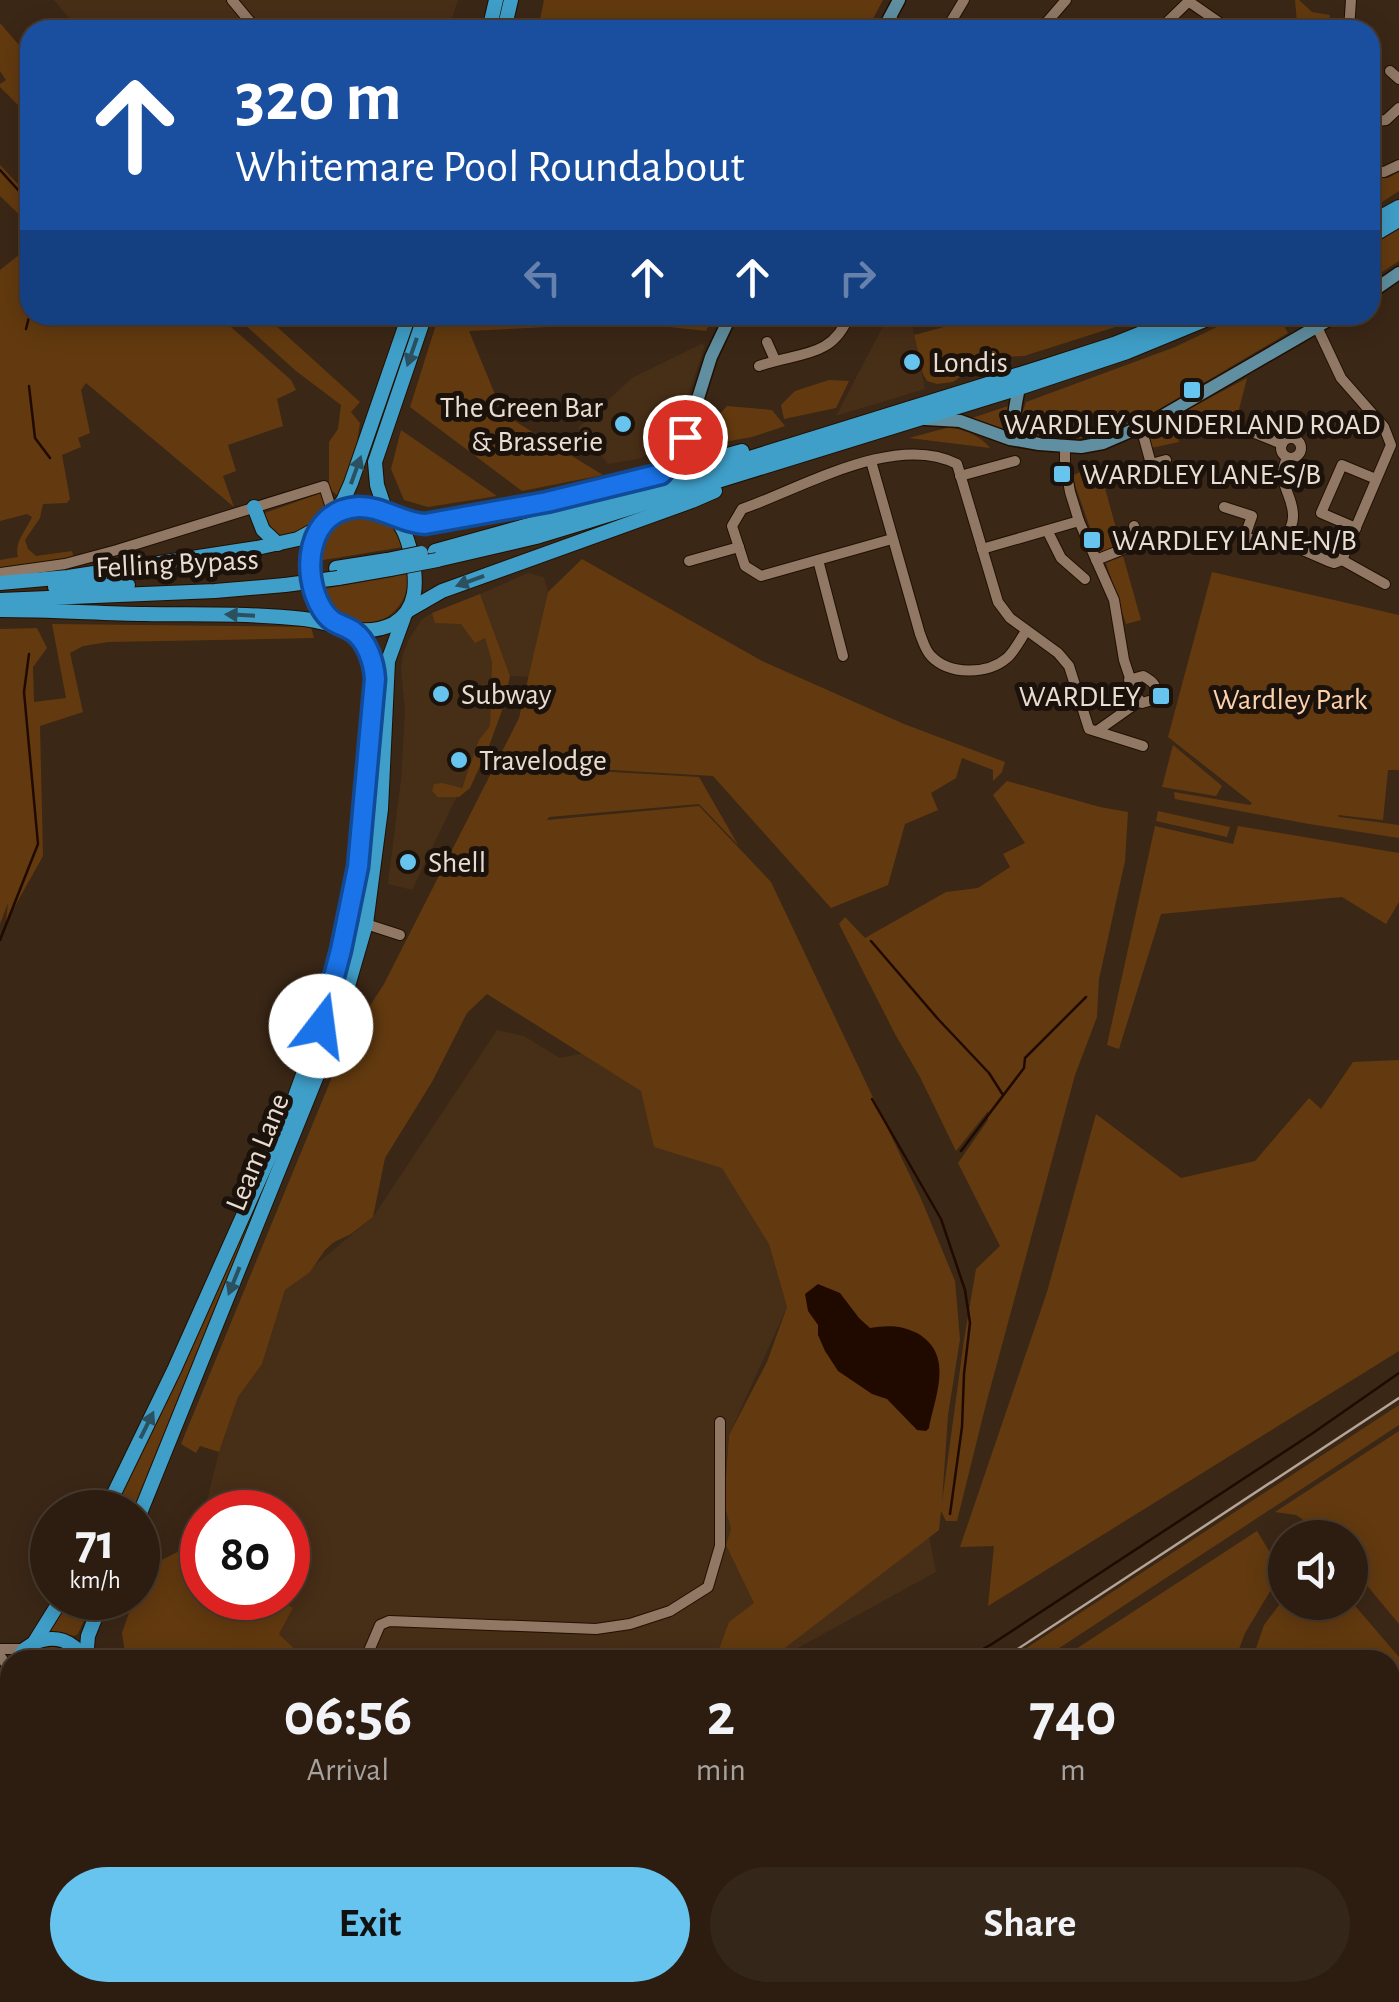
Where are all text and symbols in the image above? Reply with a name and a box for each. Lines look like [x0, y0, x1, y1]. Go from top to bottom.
icon: ahead [70, 60, 200, 190]
text: 320 m [235, 63, 402, 133]
text: Whitemare Pool Roundabout [235, 145, 745, 190]
icon: left [515, 250, 570, 305]
icon: ahead [620, 250, 675, 305]
icon: ahead [725, 250, 780, 305]
icon: right [830, 250, 885, 305]
one-way arrow [404, 338, 419, 368]
place label: Londis [932, 348, 1008, 378]
marker: Londis [901, 351, 923, 373]
marker: WARDLEY SUNDERLAND ROAD [1181, 379, 1203, 401]
place label: The Green Bar & Brasserie [440, 393, 603, 457]
pin [643, 395, 728, 480]
icon: arrive [658, 410, 713, 465]
place label: WARDLEY SUNDERLAND ROAD [1003, 410, 1381, 440]
marker: The Green Bar & Brasserie [612, 413, 634, 435]
one-way arrow [349, 455, 364, 485]
place label: WARDLEY LANE-S/B [1082, 460, 1321, 490]
marker: WARDLEY LANE-S/B [1051, 463, 1073, 485]
place label: WARDLEY LANE-N/B [1112, 526, 1357, 556]
marker: WARDLEY LANE-N/B [1081, 529, 1103, 551]
street label: Felling Bypass [95, 545, 259, 583]
one-way arrow [455, 574, 485, 589]
one-way arrow [224, 607, 256, 623]
place label: Subway [461, 680, 552, 710]
place label: WARDLEY [1019, 682, 1141, 712]
marker: Subway [430, 683, 452, 705]
marker: WARDLEY [1150, 685, 1172, 707]
park label: Wardley Park [1213, 685, 1368, 715]
place label: Travelodge [479, 746, 607, 776]
marker: Travelodge [448, 749, 470, 771]
place label: Shell [428, 848, 486, 878]
marker: Shell [397, 851, 419, 873]
position arrow [269, 974, 373, 1078]
street label: Leam Lane [221, 1089, 295, 1215]
one-way arrow [225, 1267, 241, 1297]
one-way arrow [139, 1410, 156, 1439]
speed limit sign: 80 [180, 1490, 310, 1620]
text: 71 [75, 1518, 115, 1568]
map controls [1268, 1520, 1368, 1620]
button: sound [1268, 1520, 1368, 1620]
text: km/h [69, 1568, 121, 1593]
text: 06:56 [283, 1686, 412, 1746]
text: 2 [707, 1686, 735, 1746]
text: 740 [1029, 1686, 1117, 1746]
text: Arrival [307, 1754, 389, 1786]
text: min [696, 1754, 746, 1786]
text: m [1060, 1754, 1086, 1786]
button: Exit [50, 1867, 690, 1982]
button: Share [710, 1867, 1350, 1982]

